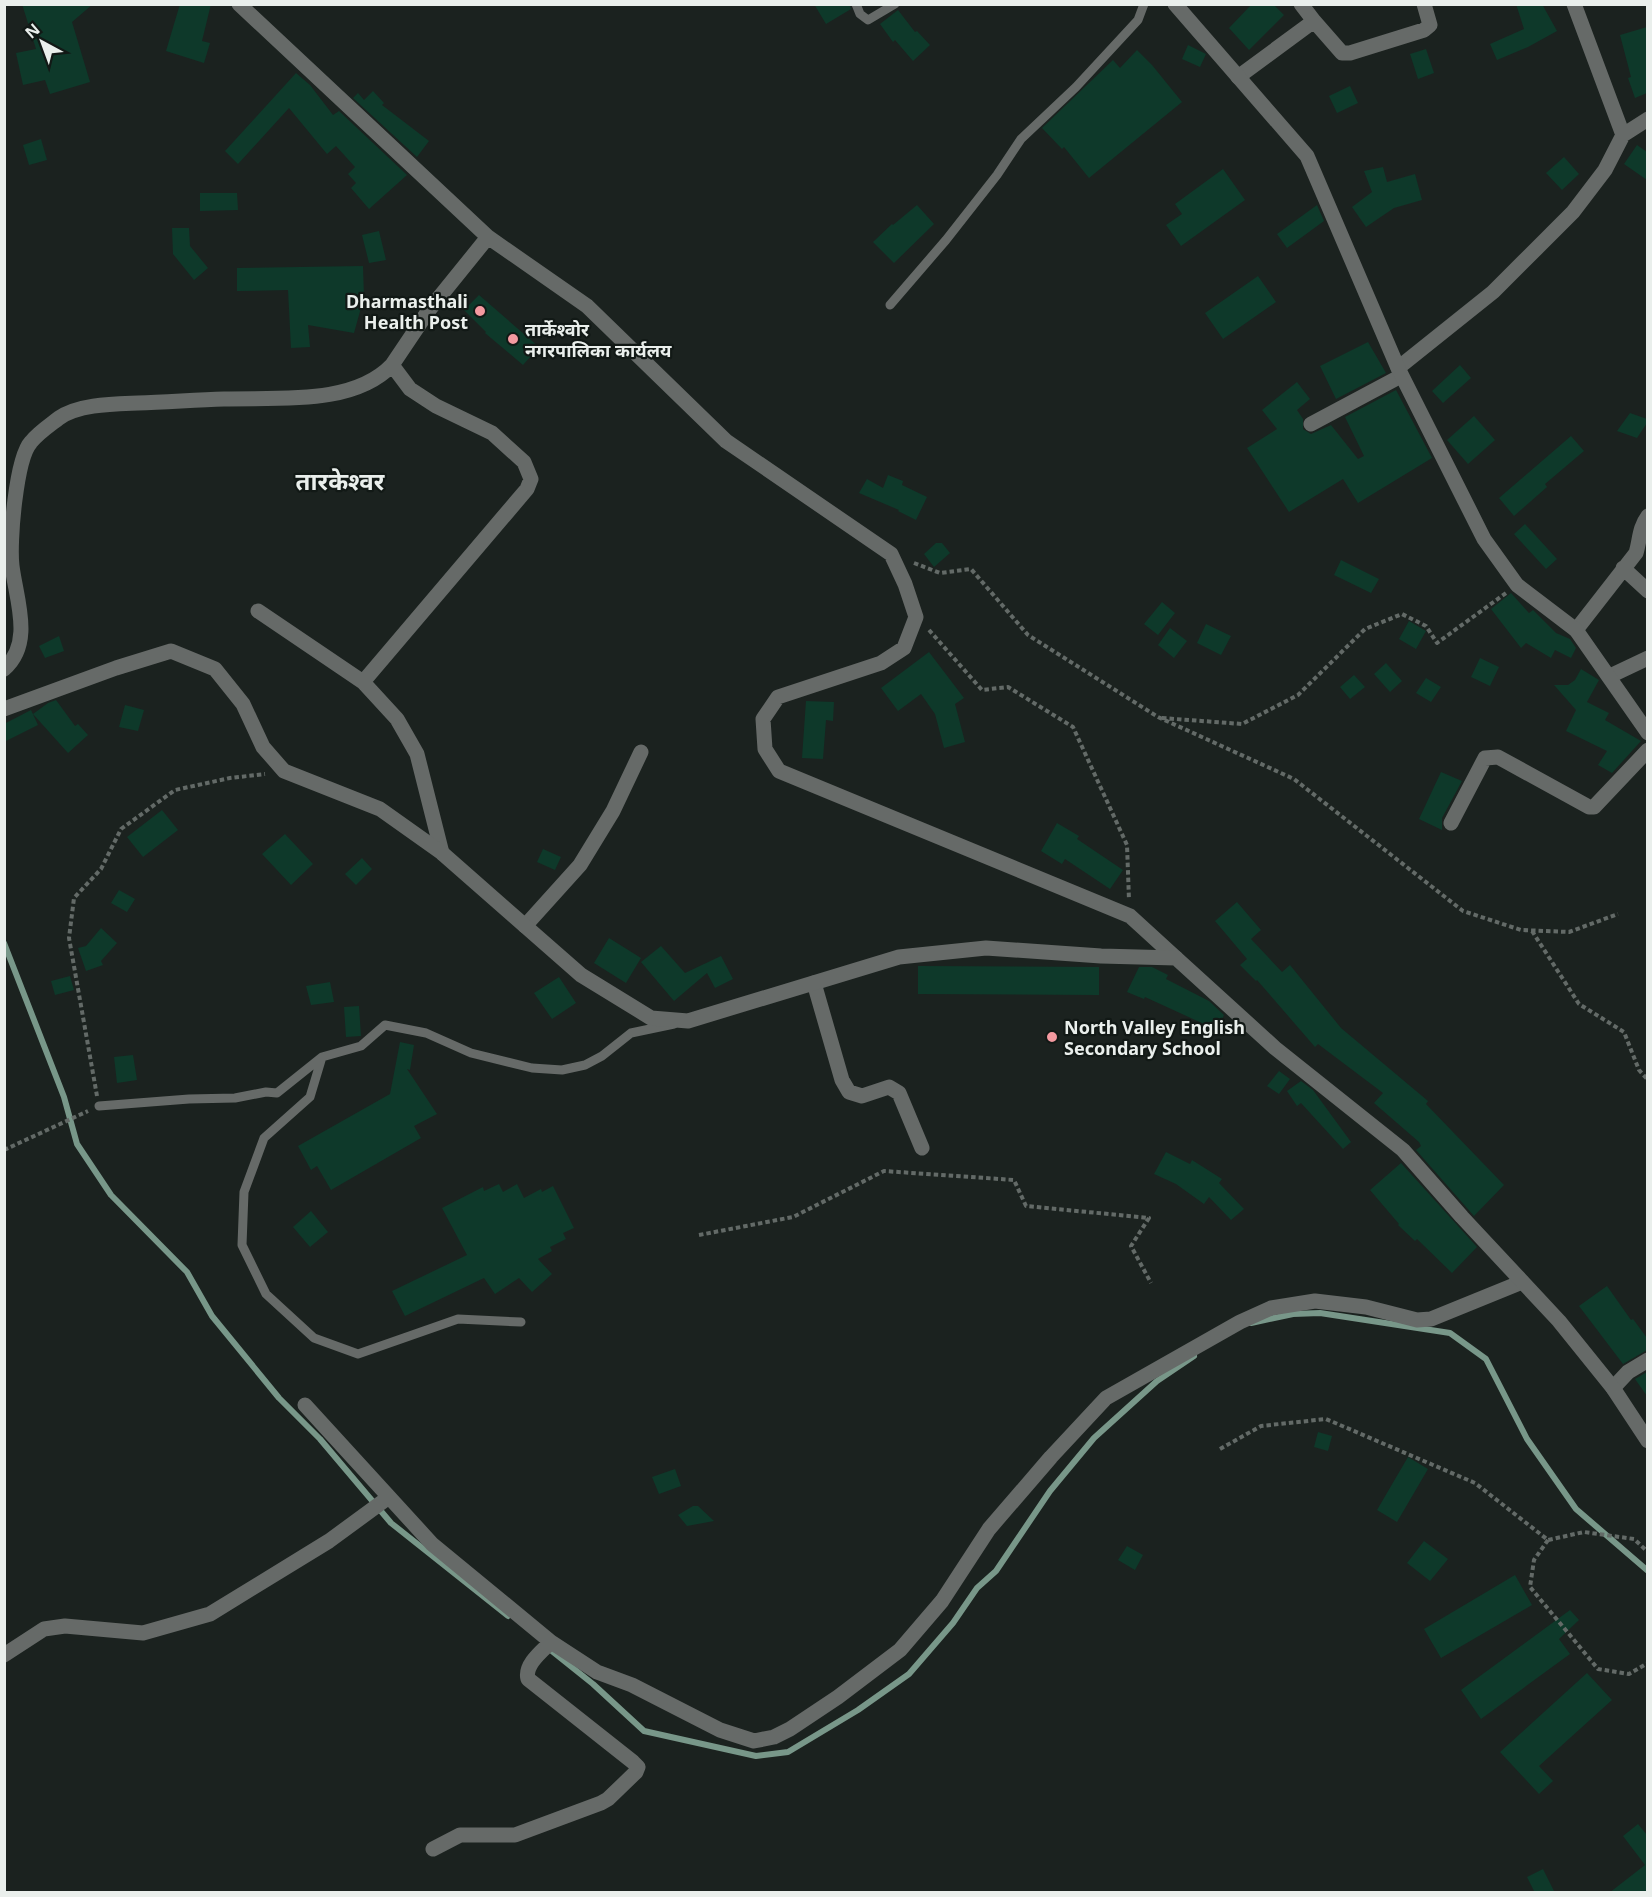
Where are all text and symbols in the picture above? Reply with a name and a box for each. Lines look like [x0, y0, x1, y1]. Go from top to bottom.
north arrow [12, 12, 72, 72]
text: N [20, 18, 44, 43]
place label: Dharmasthali Health Post [346, 289, 468, 334]
marker: Dharmasthali Health Post [473, 304, 487, 318]
place label: तार्केश्वोर नगरपालिका कार्यलय [525, 317, 672, 362]
marker: तार्केश्वोर नगरपालिका कार्यलय [506, 332, 520, 346]
district label: तारकेश्वर [296, 464, 385, 497]
place label: North Valley English Secondary School [1064, 1015, 1245, 1060]
marker: North Valley English Secondary School [1045, 1030, 1059, 1044]

